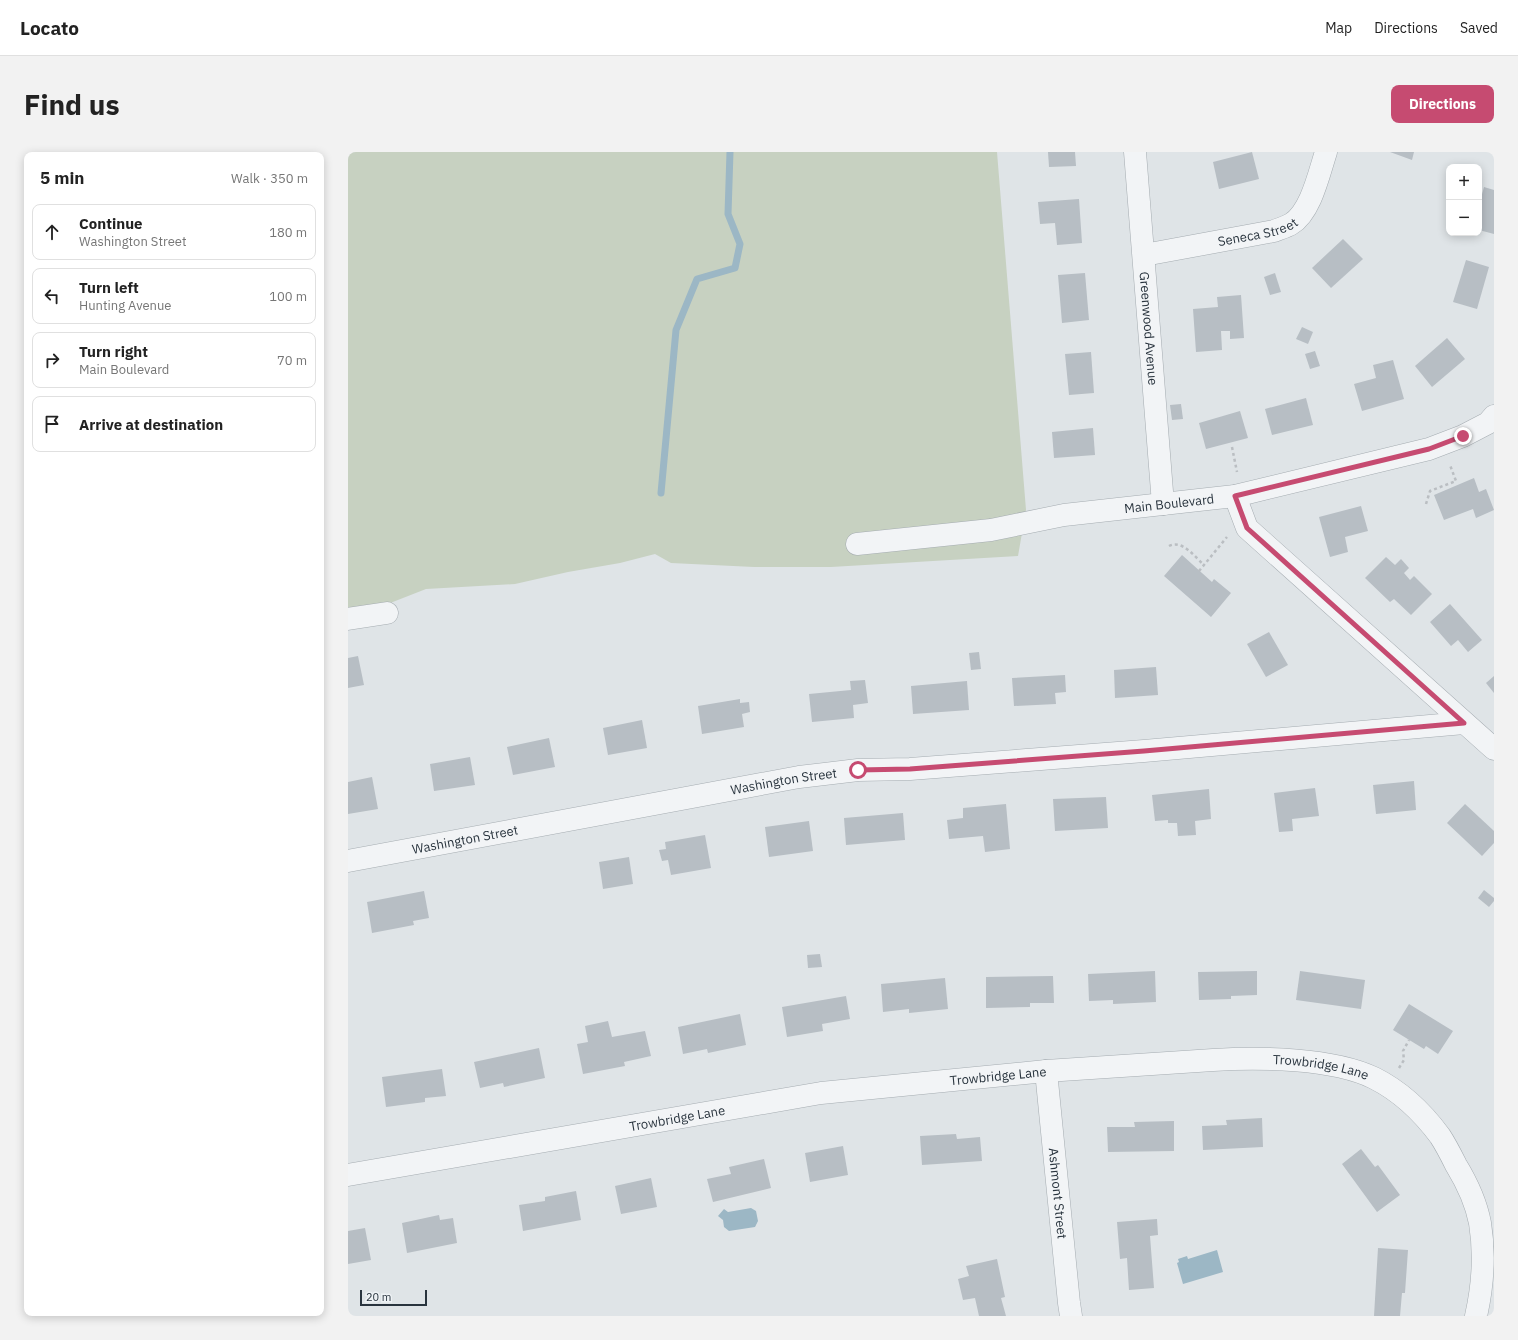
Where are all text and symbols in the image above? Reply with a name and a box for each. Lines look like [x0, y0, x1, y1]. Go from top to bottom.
text: Locato [20, 16, 79, 40]
text: Map [1325, 19, 1352, 37]
text: Directions [1374, 19, 1438, 37]
text: Saved [1460, 19, 1498, 37]
button: Directions [1391, 85, 1494, 123]
text: Find us [24, 86, 120, 123]
map controls [1446, 164, 1482, 236]
button: + [1446, 164, 1482, 200]
text: 5 min [40, 167, 84, 189]
text: Walk · 350 m [231, 170, 308, 187]
button: − [1446, 200, 1482, 236]
text: Continue [79, 214, 143, 233]
street label: Seneca Street [1216, 214, 1301, 250]
icon: ahead [41, 221, 63, 243]
text: 180 m [269, 224, 307, 241]
text: Washington Street [79, 233, 187, 250]
street label: Greenwood Avenue [1136, 271, 1162, 386]
text: Turn left [79, 278, 139, 297]
icon: left [41, 285, 63, 307]
text: 100 m [269, 288, 307, 305]
text: Hunting Avenue [79, 297, 172, 314]
text: Turn right [79, 342, 148, 361]
icon: right [41, 349, 63, 371]
text: 70 m [277, 352, 307, 369]
text: Main Boulevard [79, 361, 169, 378]
icon: arrive [41, 413, 63, 435]
text: Arrive at destination [79, 415, 223, 434]
route end [1454, 427, 1472, 445]
street label: Main Boulevard [1123, 490, 1215, 517]
route start [849, 761, 867, 779]
street label: Washington Street [729, 764, 838, 798]
street label: Washington Street [411, 821, 519, 857]
street label: Trowbridge Lane [1273, 1051, 1371, 1083]
street label: Trowbridge Lane [949, 1063, 1047, 1089]
street label: Trowbridge Lane [628, 1101, 726, 1135]
street label: Ashmont Street [1045, 1147, 1071, 1240]
scale bar [360, 1288, 427, 1307]
text: 20 m [366, 1290, 391, 1304]

